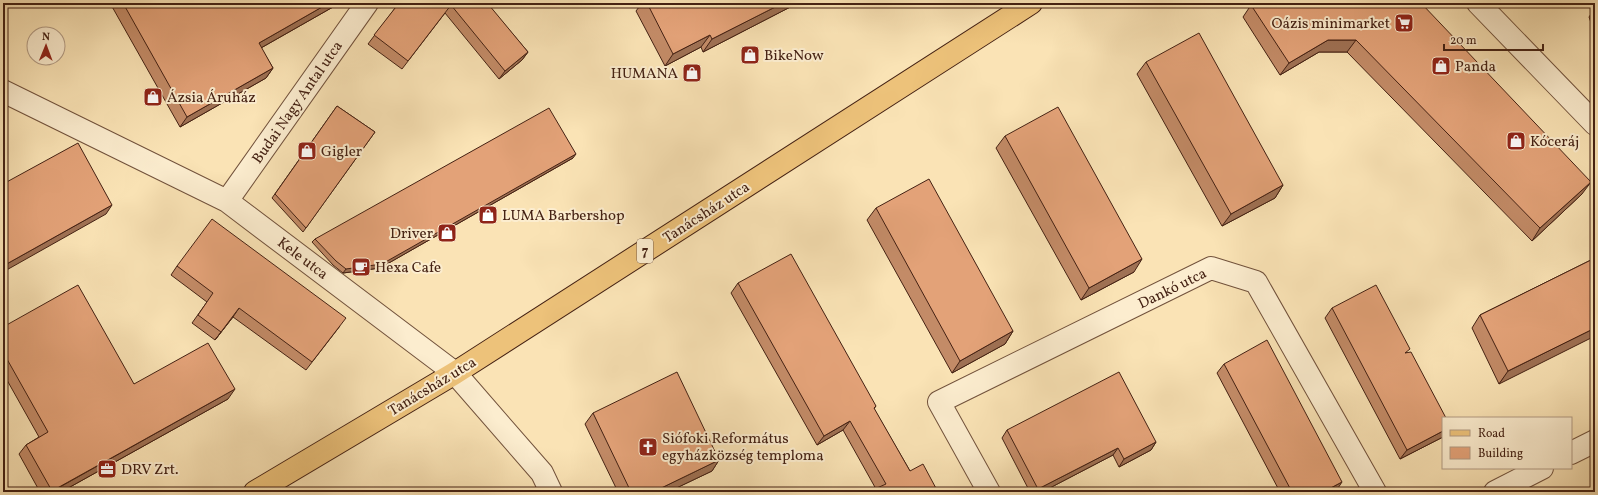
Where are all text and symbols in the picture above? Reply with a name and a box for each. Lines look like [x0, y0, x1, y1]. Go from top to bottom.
supermarket icon: Oázis minimarket [1393, 12, 1415, 34]
place label: Oázis minimarket [1271, 14, 1390, 35]
north arrow [26, 26, 66, 66]
scale bar [1444, 26, 1543, 52]
text: N [42, 30, 50, 45]
text: 20 m [1450, 33, 1477, 49]
street label: Budai Nagy Antal utca [248, 37, 349, 169]
shop icon: BikeNow [739, 44, 761, 66]
place label: BikeNow [764, 46, 824, 67]
shop icon: Panda [1430, 55, 1452, 77]
place label: Panda [1455, 57, 1496, 78]
shop icon: HUMANA [681, 62, 703, 84]
place label: HUMANA [611, 64, 678, 85]
shop icon: Ázsia Áruház [142, 86, 164, 108]
place label: Ázsia Áruház [167, 88, 256, 109]
shop icon: Kóceráj [1505, 130, 1527, 152]
place label: Kóceráj [1530, 132, 1579, 153]
shop icon: Gigler [296, 140, 318, 162]
place label: Gigler [321, 142, 362, 163]
street label: Tanácsház utca [659, 177, 754, 249]
shop icon: LUMA Barbershop [477, 204, 499, 226]
place label: LUMA Barbershop [502, 206, 625, 227]
shop icon: Driver [436, 222, 458, 244]
place label: Driver [390, 224, 433, 245]
street label: Kele utca [272, 233, 332, 285]
road number: 7 [637, 239, 653, 263]
cafe icon: Hexa Cafe [350, 256, 372, 278]
place label: Hexa Cafe [375, 258, 441, 279]
street label: Dankó utca [1135, 264, 1211, 315]
street label: Tanácsház utca [385, 353, 481, 422]
legend [1442, 417, 1572, 469]
text: Road [1478, 426, 1505, 442]
place label: Siófoki Református egyházközség temploma [662, 429, 824, 467]
church icon: Siófoki Református egyházközség temploma [637, 436, 659, 458]
text: Building [1478, 446, 1523, 462]
office icon: DRV Zrt. [96, 458, 118, 480]
place label: DRV Zrt. [121, 460, 179, 481]

